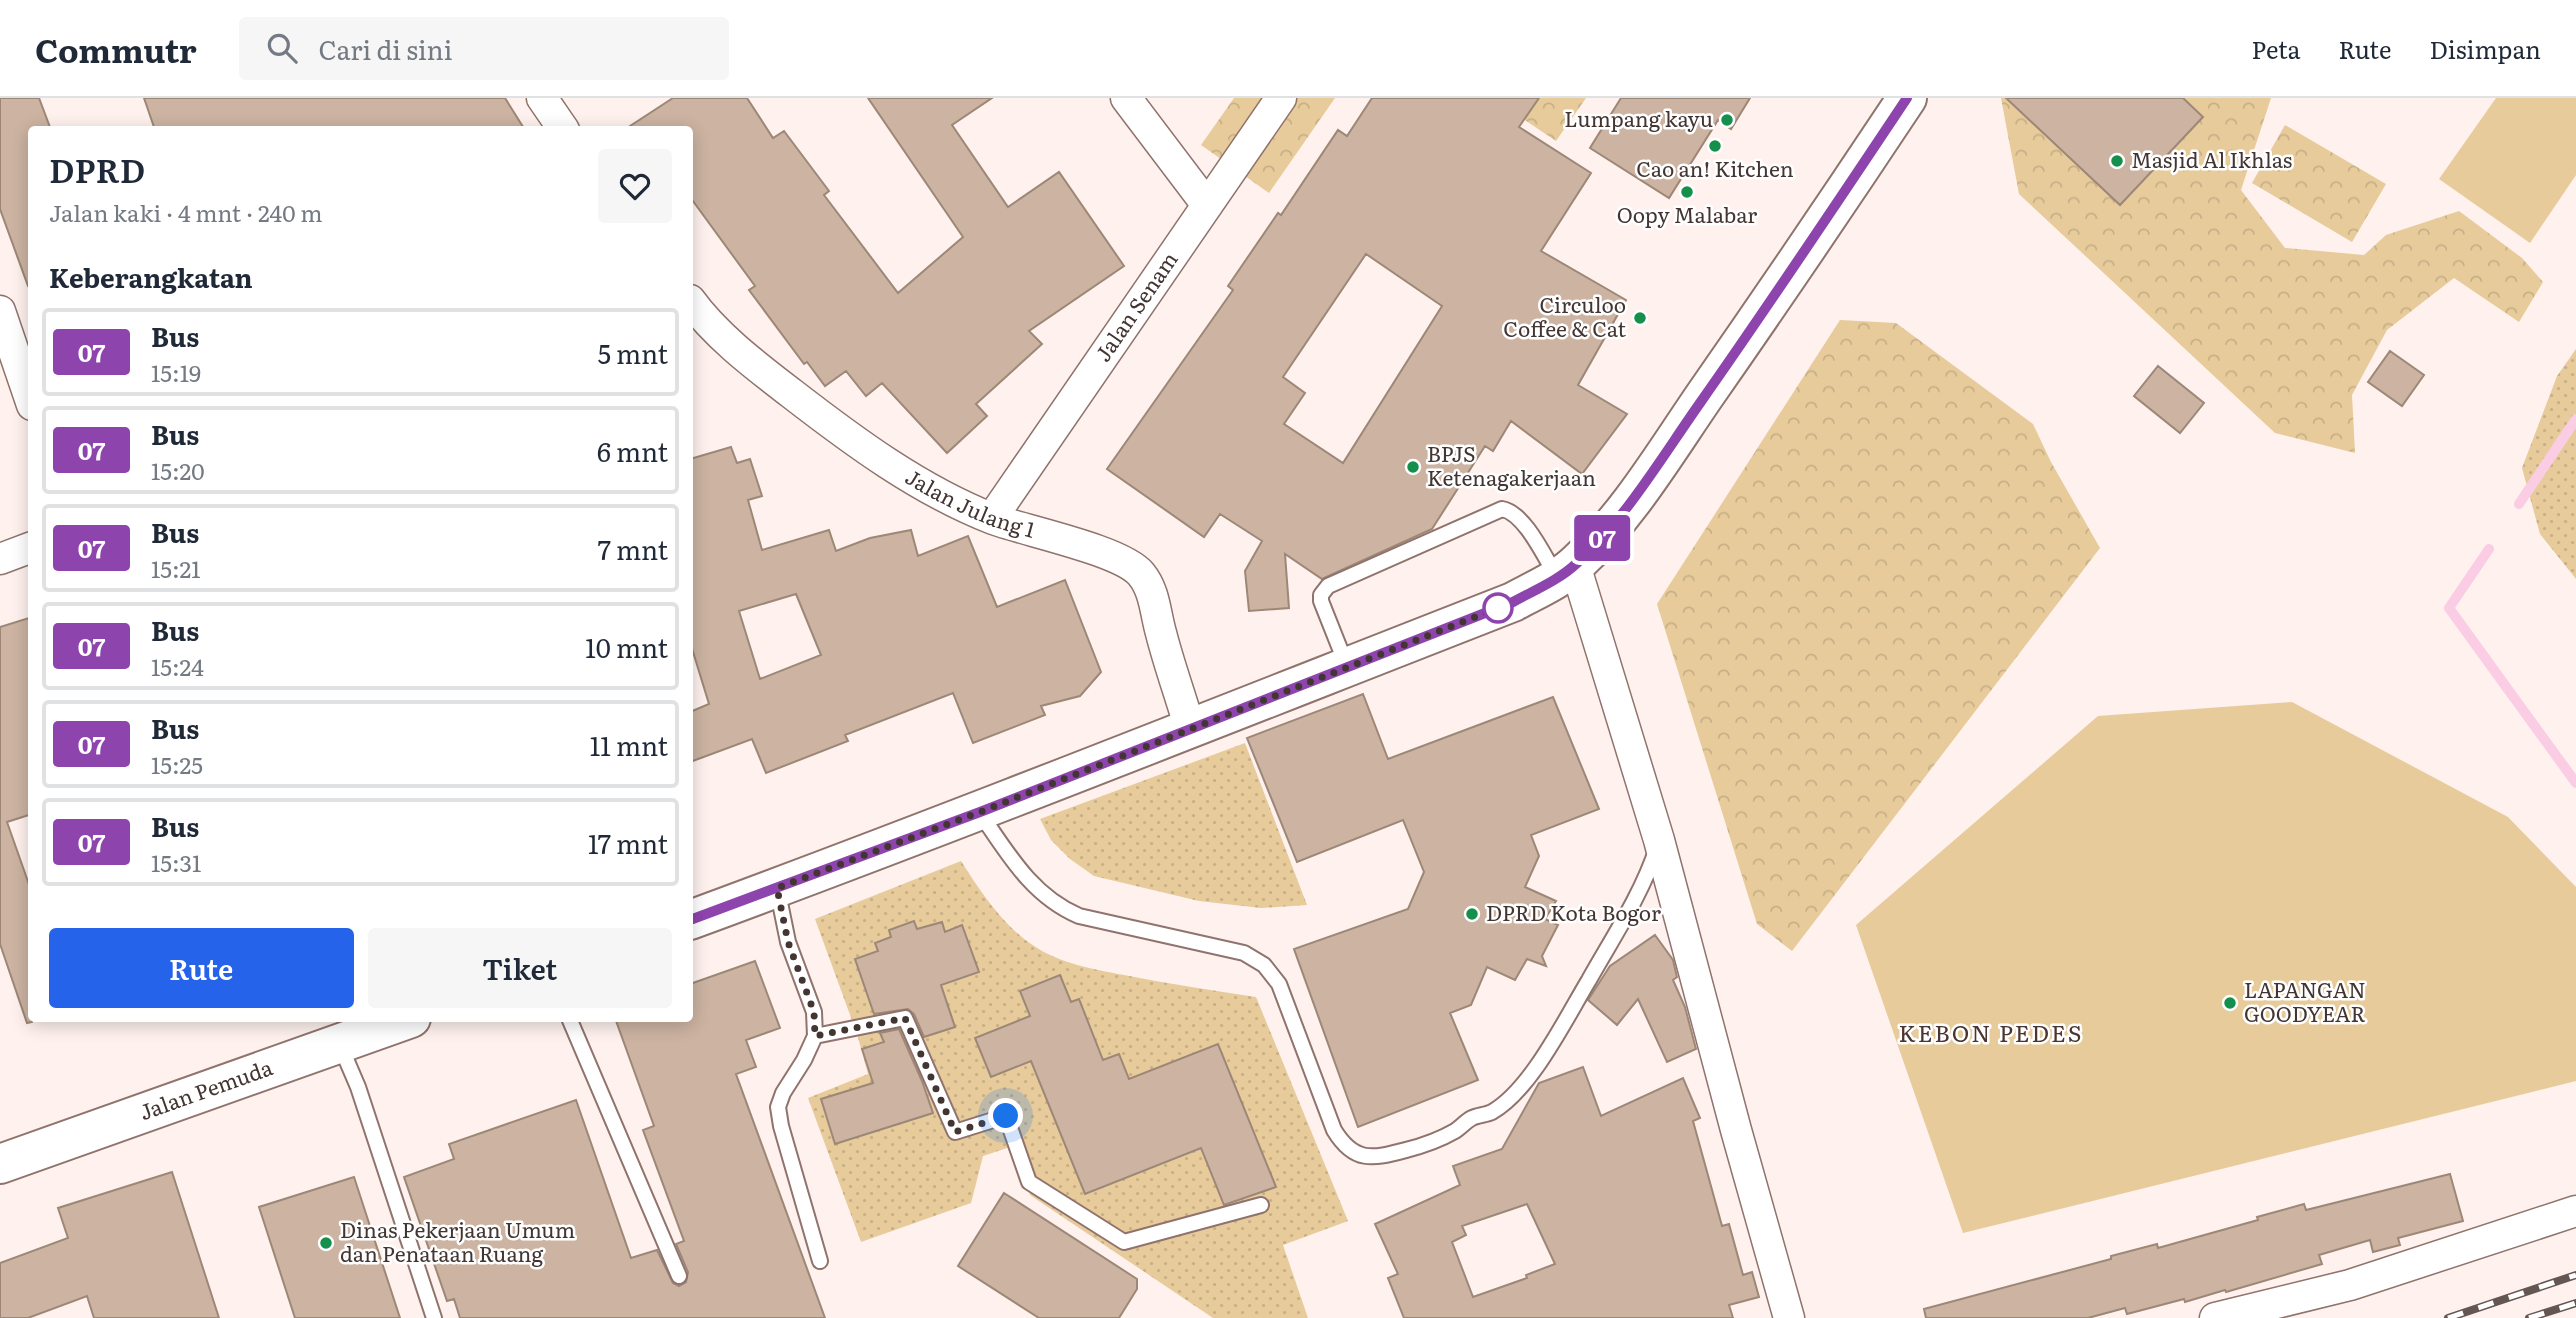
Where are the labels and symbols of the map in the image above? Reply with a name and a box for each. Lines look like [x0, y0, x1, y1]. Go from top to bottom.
place label: Lumpang kayu [1564, 102, 1713, 133]
marker: Lumpang kayu [1719, 112, 1735, 128]
marker: Cao an! Kitchen [1707, 138, 1723, 154]
place label: Masjid Al Ikhlas [2131, 143, 2292, 174]
place label: Cao an! Kitchen [1636, 152, 1794, 183]
marker: Masjid Al Ikhlas [2109, 153, 2125, 169]
marker: Oopy Malabar [1679, 184, 1695, 200]
place label: Oopy Malabar [1617, 198, 1757, 229]
street label: Jalan Senam [1086, 245, 1184, 367]
place label: Circuloo Coffee & Cat [1503, 288, 1627, 343]
marker: Circuloo Coffee & Cat [1632, 310, 1648, 326]
place label: BPJS Ketenagakerjaan [1427, 437, 1596, 492]
marker: BPJS Ketenagakerjaan [1405, 459, 1421, 475]
street label: Jalan Julang 1 [900, 460, 1039, 544]
line badge: 07 [1570, 515, 1634, 561]
unlabelled marker [1483, 593, 1513, 623]
place label: DPRD Kota Bogor [1486, 896, 1661, 927]
marker: DPRD Kota Bogor [1464, 906, 1480, 922]
place label: LAPANGAN GOODYEAR [2244, 973, 2366, 1028]
marker: LAPANGAN GOODYEAR [2222, 995, 2238, 1011]
district label: KEBON PEDES [1899, 1015, 2083, 1049]
street label: Jalan Pemuda [135, 1050, 277, 1126]
your location [988, 1098, 1023, 1133]
place label: Dinas Pekerjaan Umum dan Penataan Ruang [340, 1213, 575, 1268]
marker: Dinas Pekerjaan Umum dan Penataan Ruang [318, 1235, 334, 1251]

